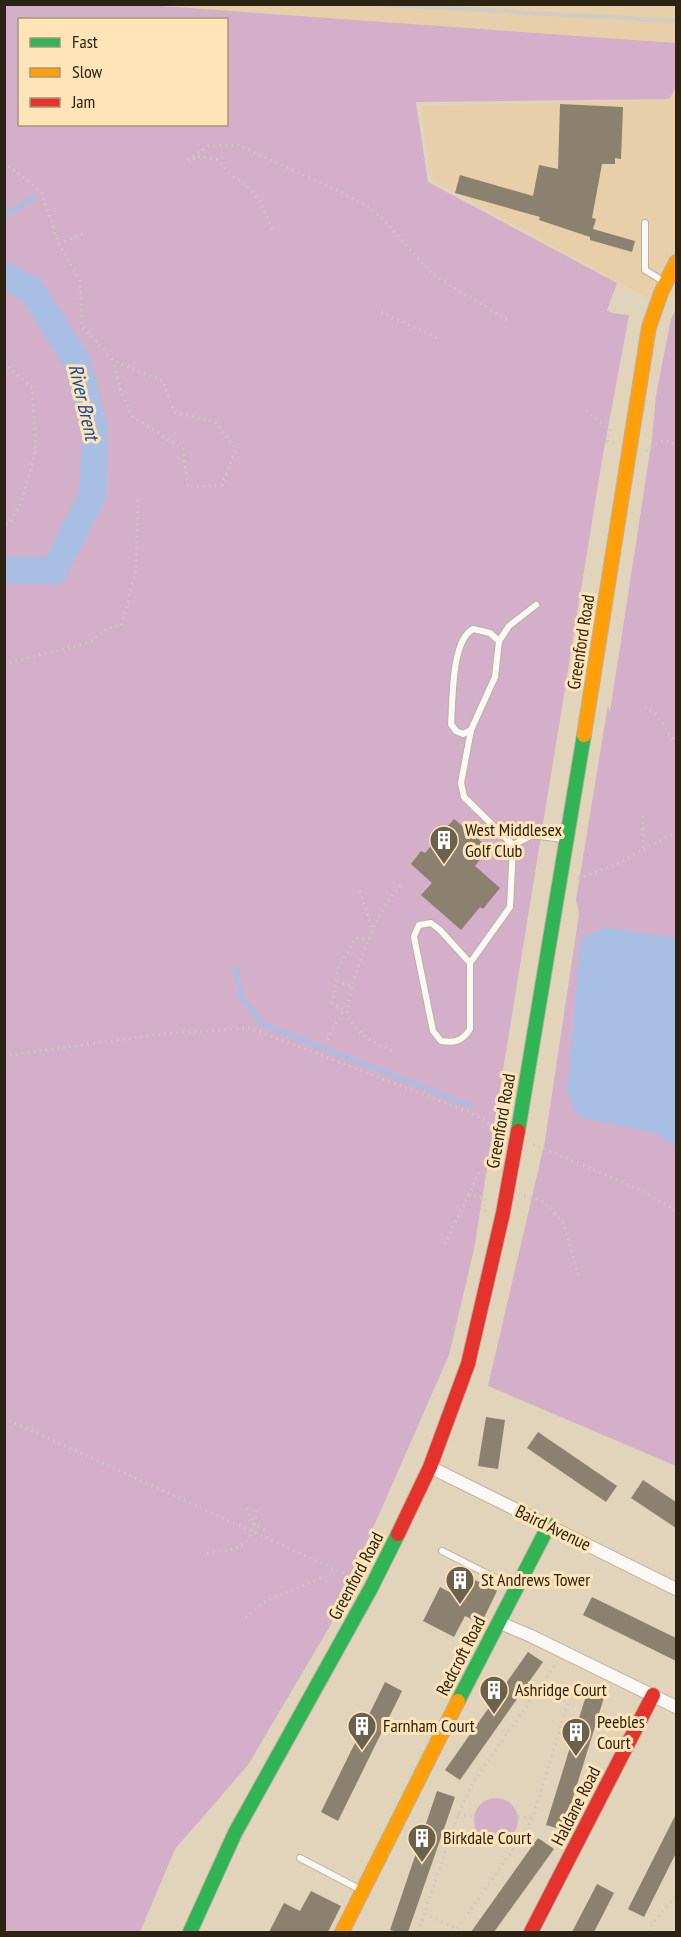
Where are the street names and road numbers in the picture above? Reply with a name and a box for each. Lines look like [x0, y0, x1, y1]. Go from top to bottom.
street label: Greenford Road [562, 593, 599, 691]
street label: Greenford Road [481, 1072, 520, 1170]
street label: Baird Avenue [512, 1499, 595, 1556]
street label: Greenford Road [323, 1528, 388, 1624]
street label: Redcroft Road [431, 1612, 490, 1699]
street label: Haldane Road [546, 1762, 605, 1849]

